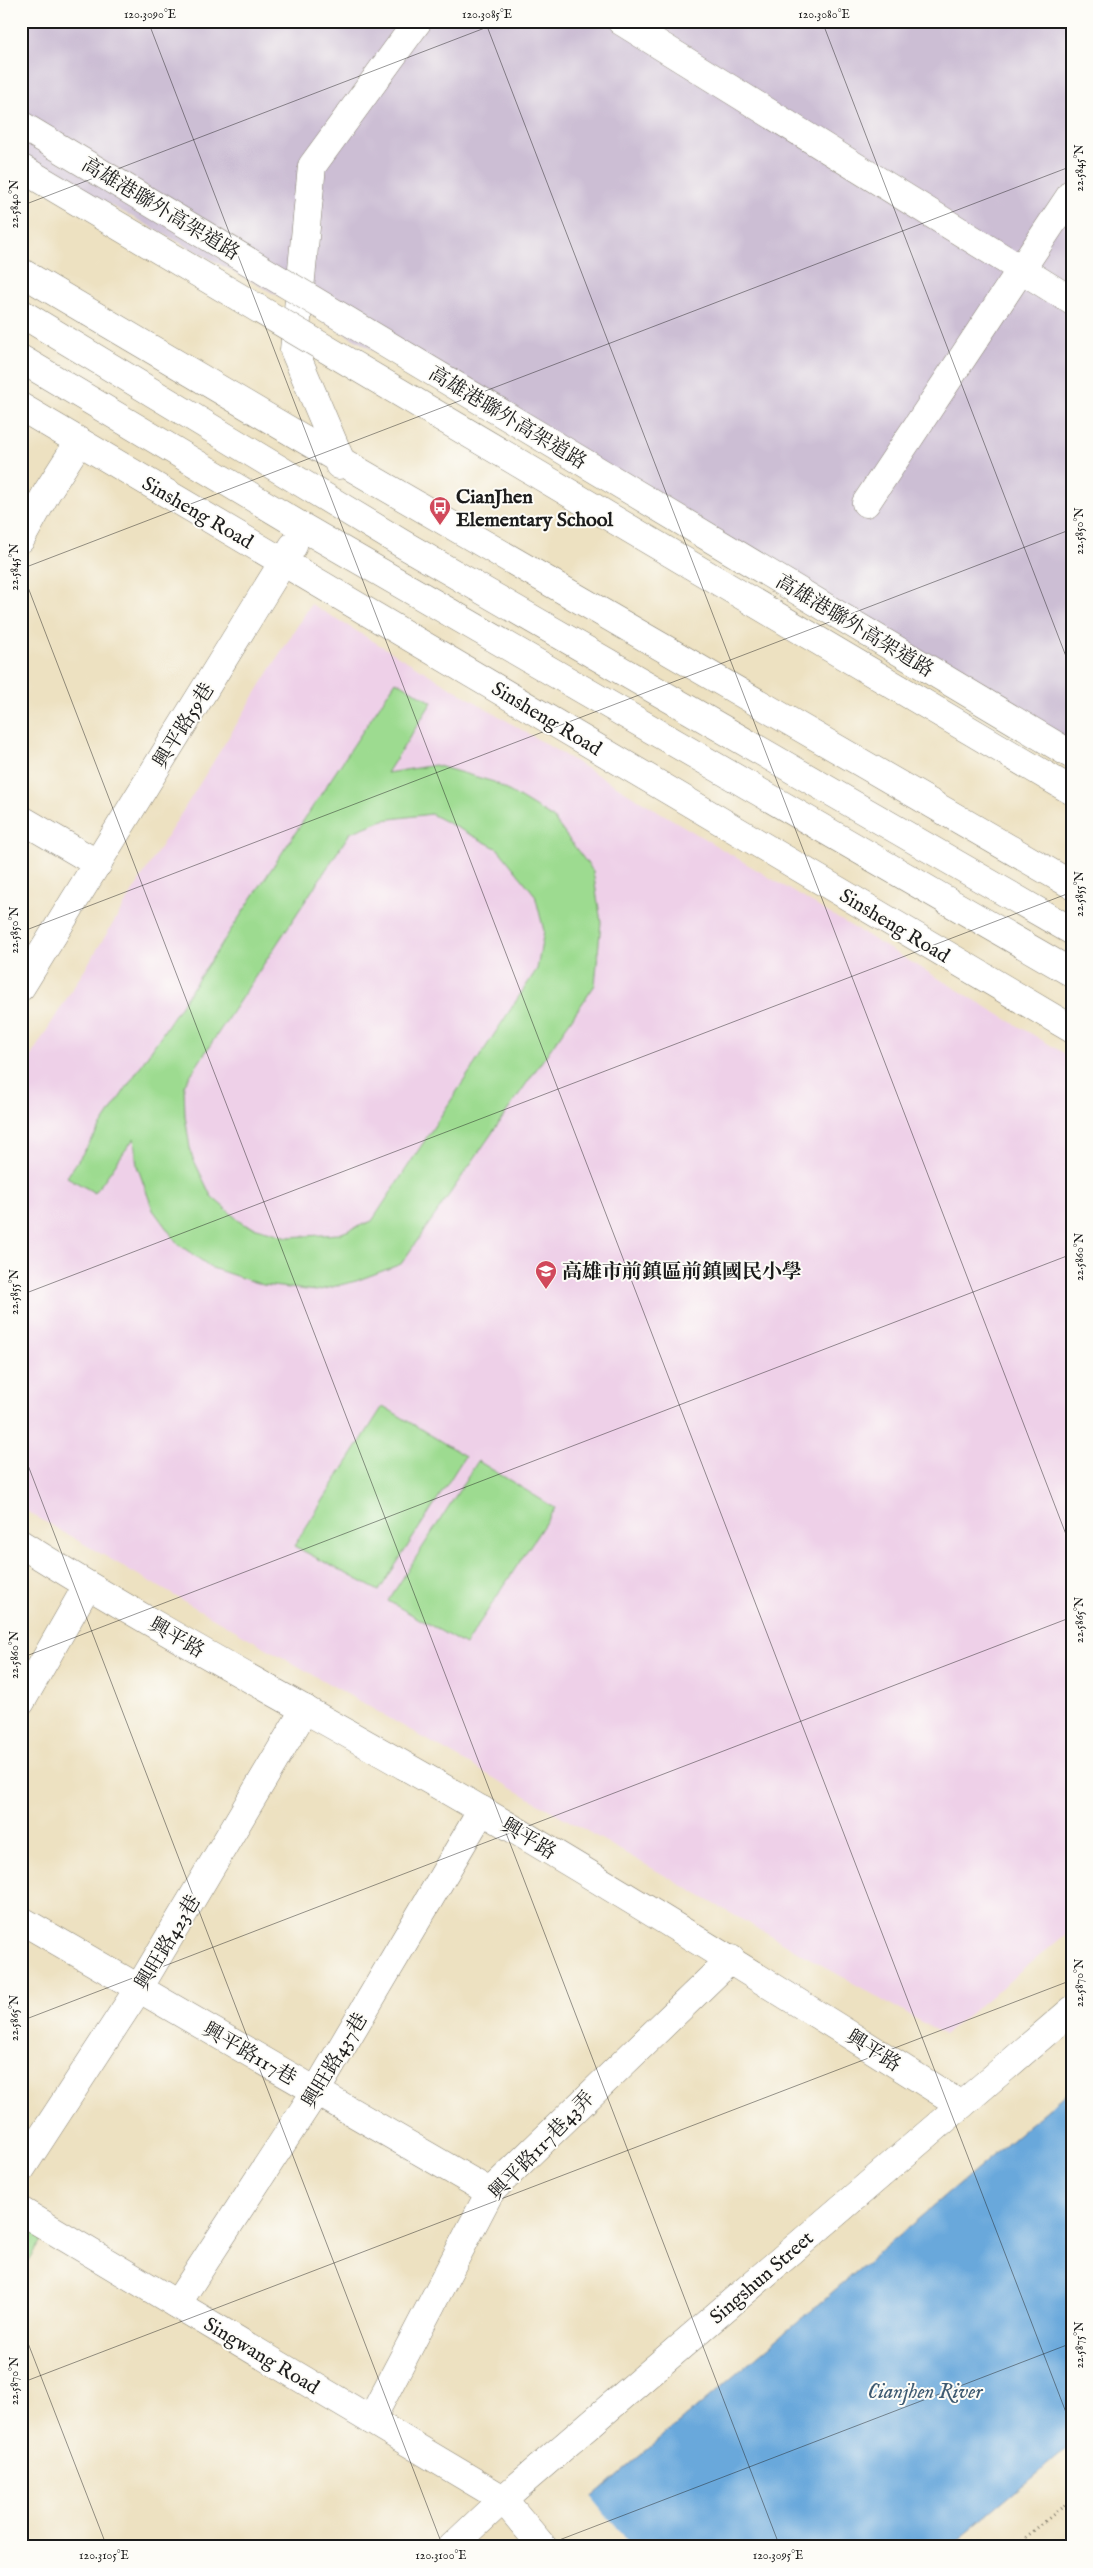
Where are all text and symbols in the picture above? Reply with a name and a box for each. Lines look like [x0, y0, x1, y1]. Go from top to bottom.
text: 120.3090°E [124, 7, 176, 22]
text: 120.3085°E [462, 7, 512, 22]
text: 120.3080°E [798, 7, 850, 22]
text: 22.5845°N [1072, 144, 1087, 192]
street label: 高雄港聯外高架道路 [77, 152, 244, 266]
text: 22.5840°N [7, 179, 22, 228]
street label: 高雄港聯外高架道路 [424, 361, 591, 475]
street label: Sinsheng Road [137, 471, 258, 555]
place label: CianJhen Elementary School [456, 485, 614, 533]
bus stop icon: CianJhen Elementary School [428, 495, 452, 526]
text: 22.5850°N [1072, 507, 1087, 555]
text: 22.5845°N [7, 543, 22, 591]
street label: 高雄港聯外高架道路 [771, 569, 938, 683]
street label: Sinsheng Road [487, 677, 606, 762]
street label: 興平路59巷 [148, 678, 220, 773]
text: 22.5855°N [1072, 871, 1087, 917]
street label: Sinsheng Road [835, 884, 954, 969]
text: 22.5850°N [7, 906, 22, 954]
text: 22.5860°N [1072, 1232, 1087, 1281]
school or university icon: 高雄市前鎮區前鎮國民小學 [534, 1259, 558, 1290]
place label: 高雄市前鎮區前鎮國民小學 [562, 1260, 802, 1285]
text: 22.5855°N [7, 1269, 22, 1315]
text: 22.5865°N [1072, 1596, 1087, 1643]
street label: 興平路 [144, 1612, 208, 1664]
text: 22.5860°N [7, 1630, 22, 1679]
street label: 興平路 [496, 1813, 560, 1865]
street label: 興旺路423巷 [130, 1891, 206, 1995]
text: 22.5870°N [1072, 1958, 1087, 2007]
text: 22.5865°N [7, 1994, 22, 2041]
street label: 興旺路437巷 [297, 2009, 373, 2113]
street label: 興平路117巷 [198, 2017, 301, 2091]
street label: 興平路 [841, 2025, 905, 2078]
street label: 興平路117巷43弄 [484, 2086, 600, 2206]
street label: Singshun Street [705, 2226, 819, 2330]
street label: Singwang Road [199, 2312, 324, 2401]
text: 22.5875°N [1072, 2321, 1087, 2369]
text: 22.5870°N [7, 2356, 22, 2405]
water label: Cianjhen River [868, 2379, 983, 2406]
text: 120.3105°E [79, 2548, 129, 2563]
text: 120.3100°E [415, 2548, 467, 2563]
text: 120.3095°E [753, 2548, 803, 2563]

